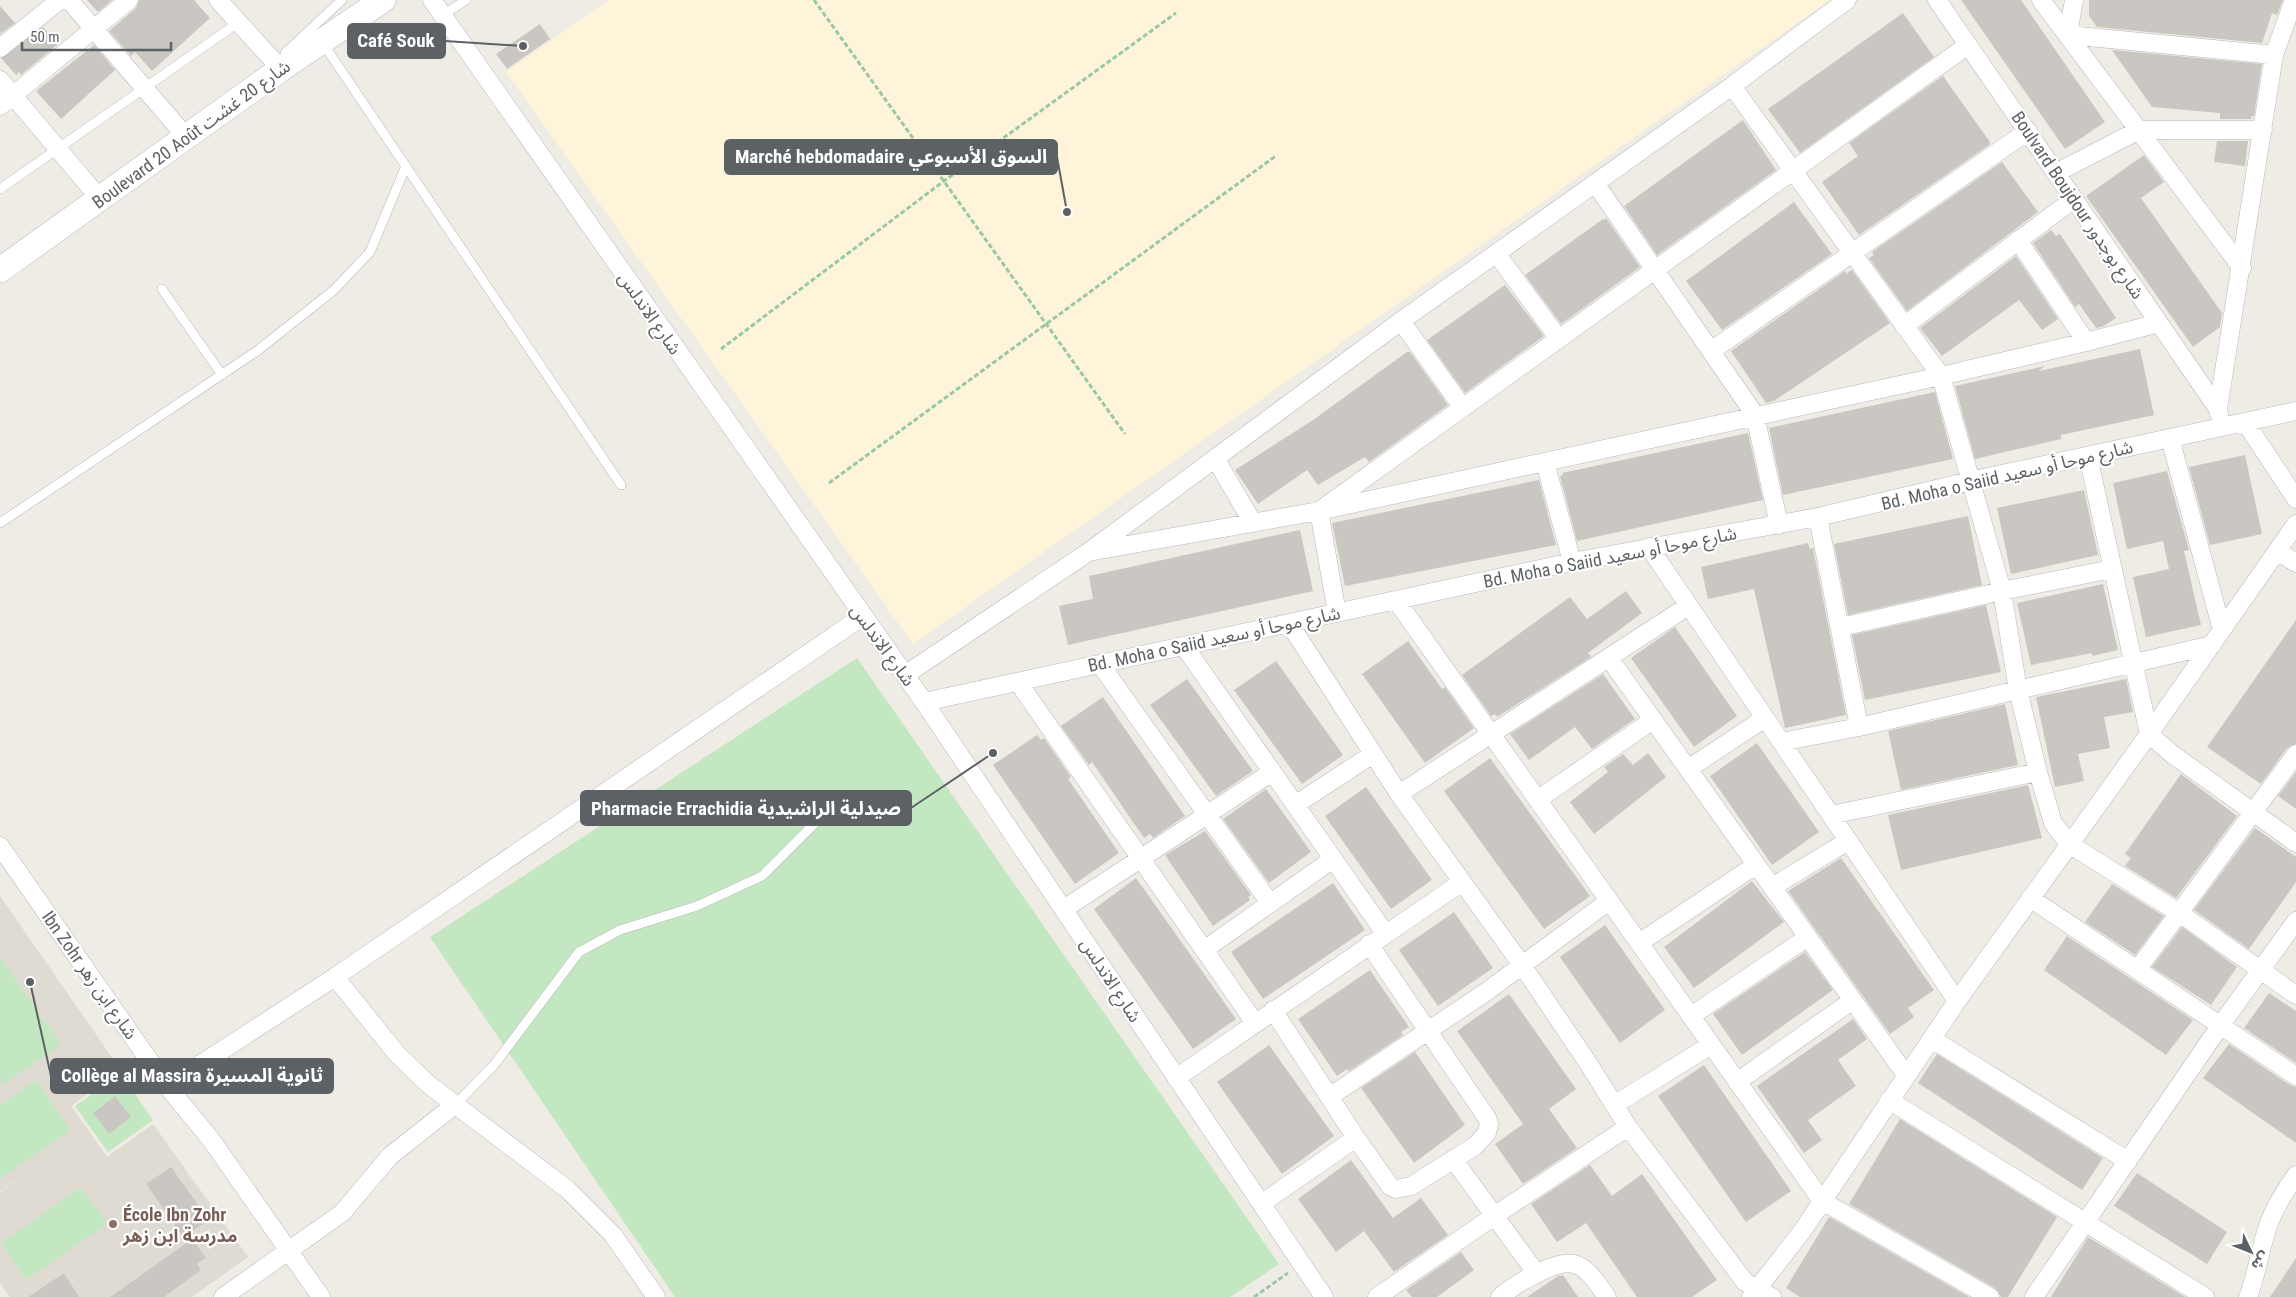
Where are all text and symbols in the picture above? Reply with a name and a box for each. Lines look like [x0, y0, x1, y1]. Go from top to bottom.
scale bar [22, 20, 171, 52]
callout: Café Souk [348, 24, 445, 58]
text: 50 m [30, 28, 60, 46]
text: Café Souk [357, 29, 436, 52]
street label: Boulevard 20 Août شارع 20 غشت [88, 55, 296, 216]
street label: Boulvard Boujdour شارع بوجدور [2004, 107, 2149, 305]
callout: Marché hebdomadaire السوق الأسبوعي [725, 140, 1057, 174]
text: Marché hebdomadaire السوق الأسبوعي [735, 145, 1047, 171]
street label: شارع الاندلس [611, 268, 686, 361]
street label: Bd. Moha o Saiid شارع موحا أو سعيد [1879, 436, 2136, 518]
street label: Bd. Moha o Saiid شارع موحا أو سعيد [1482, 522, 1739, 596]
street label: شارع الاندلس [843, 600, 920, 692]
street label: Bd. Moha o Saiid شارع موحا أو سعيد [1086, 602, 1343, 680]
callout: Pharmacie Errachidia صيدلية الراشيدية [581, 791, 911, 825]
text: Pharmacie Errachidia صيدلية الراشيدية [591, 797, 901, 820]
street label: Ibn Zohr شارع ابن زهر [35, 907, 142, 1045]
street label: شارع الاندلس [1073, 934, 1146, 1028]
callout: Collège al Massira ثانوية المسيرة [51, 1059, 333, 1093]
text: Collège al Massira ثانوية المسيرة [61, 1064, 323, 1087]
place label: École Ibn Zohr مدرسة ابن زهر [122, 1204, 237, 1247]
marker: École Ibn Zohr مدرسة ابن زهر [107, 1218, 119, 1230]
north arrow [2226, 1227, 2276, 1277]
text: ش [2248, 1248, 2273, 1273]

